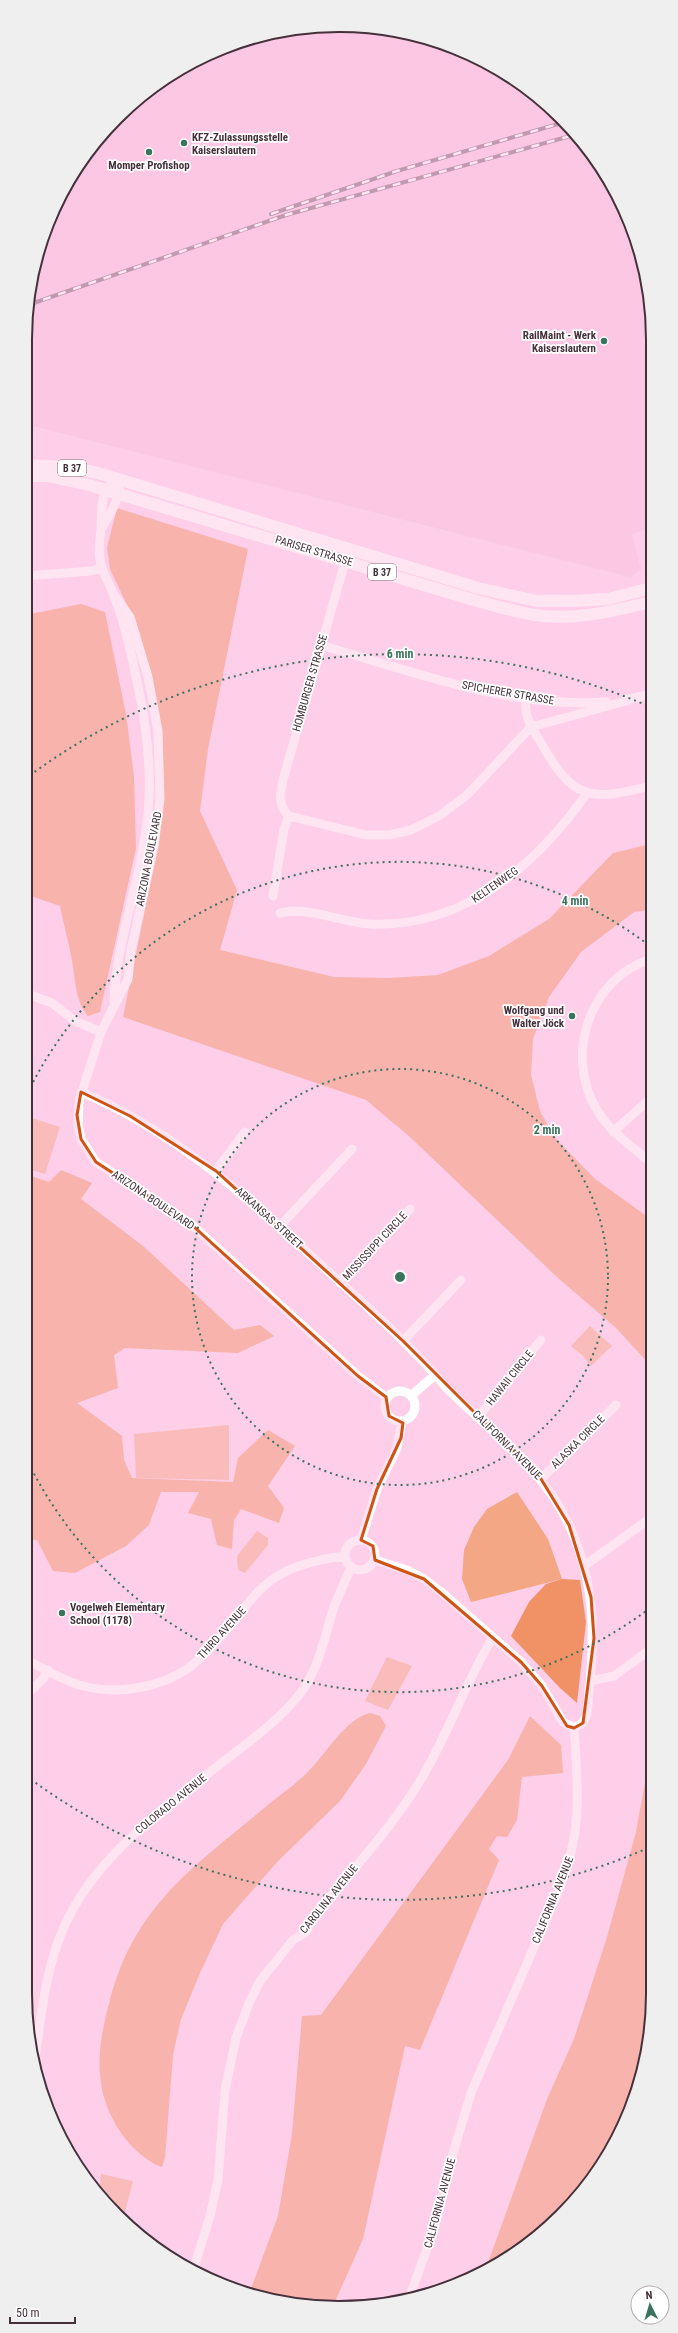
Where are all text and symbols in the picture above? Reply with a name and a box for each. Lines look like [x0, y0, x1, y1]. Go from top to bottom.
place label: KFZ-Zulassungsstelle Kaiserslautern [192, 131, 288, 157]
marker: KFZ-Zulassungsstelle Kaiserslautern [179, 138, 189, 148]
marker: Momper Profishop [144, 147, 154, 157]
place label: Momper Profishop [108, 159, 190, 172]
place label: RailMaint - Werk Kaiserslautern [523, 329, 597, 355]
marker: RailMaint - Werk Kaiserslautern [599, 336, 609, 346]
road number: B 37 [58, 460, 86, 476]
street label: PARISER STRASSE [274, 533, 355, 569]
road number: B 37 [368, 564, 396, 580]
street label: HOMBURGER STRASSE [290, 632, 330, 733]
text: 6 min [387, 647, 413, 661]
street label: SPICHERER STRASSE [461, 679, 556, 708]
street label: ARIZONA BOULEVARD [133, 810, 165, 908]
street label: KELTENWEG [469, 864, 521, 906]
text: 4 min [562, 894, 588, 908]
place label: Wolfgang und Walter Jöck [504, 1004, 565, 1030]
marker: Wolfgang und Walter Jöck [567, 1011, 577, 1021]
text: 2 min [534, 1123, 560, 1137]
street label: ARIZONA BOULEVARD [109, 1168, 197, 1232]
street label: ARKANSAS STREET [233, 1185, 305, 1252]
street label: MISSISSIPPI CIRCLE [340, 1209, 410, 1283]
centre of rings [393, 1270, 407, 1284]
street label: HAWAII CIRCLE [484, 1347, 537, 1408]
street label: CALIFORNIA AVENUE [470, 1408, 545, 1483]
street label: ALASKA CIRCLE [549, 1412, 608, 1471]
place label: Vogelweh Elementary School (1178) [70, 1601, 165, 1627]
street label: THIRD AVENUE [195, 1604, 249, 1662]
marker: Vogelweh Elementary School (1178) [57, 1608, 67, 1618]
street label: COLORADO AVENUE [133, 1771, 210, 1837]
street label: CALIFORNIA AVENUE [530, 1854, 577, 1945]
street label: CAROLINA AVENUE [297, 1862, 361, 1936]
street label: CALIFORNIA AVENUE [422, 2156, 458, 2250]
north arrow [630, 2285, 670, 2325]
text: N [645, 2289, 653, 2302]
scale bar [10, 2299, 75, 2325]
text: 50 m [16, 2306, 40, 2320]

